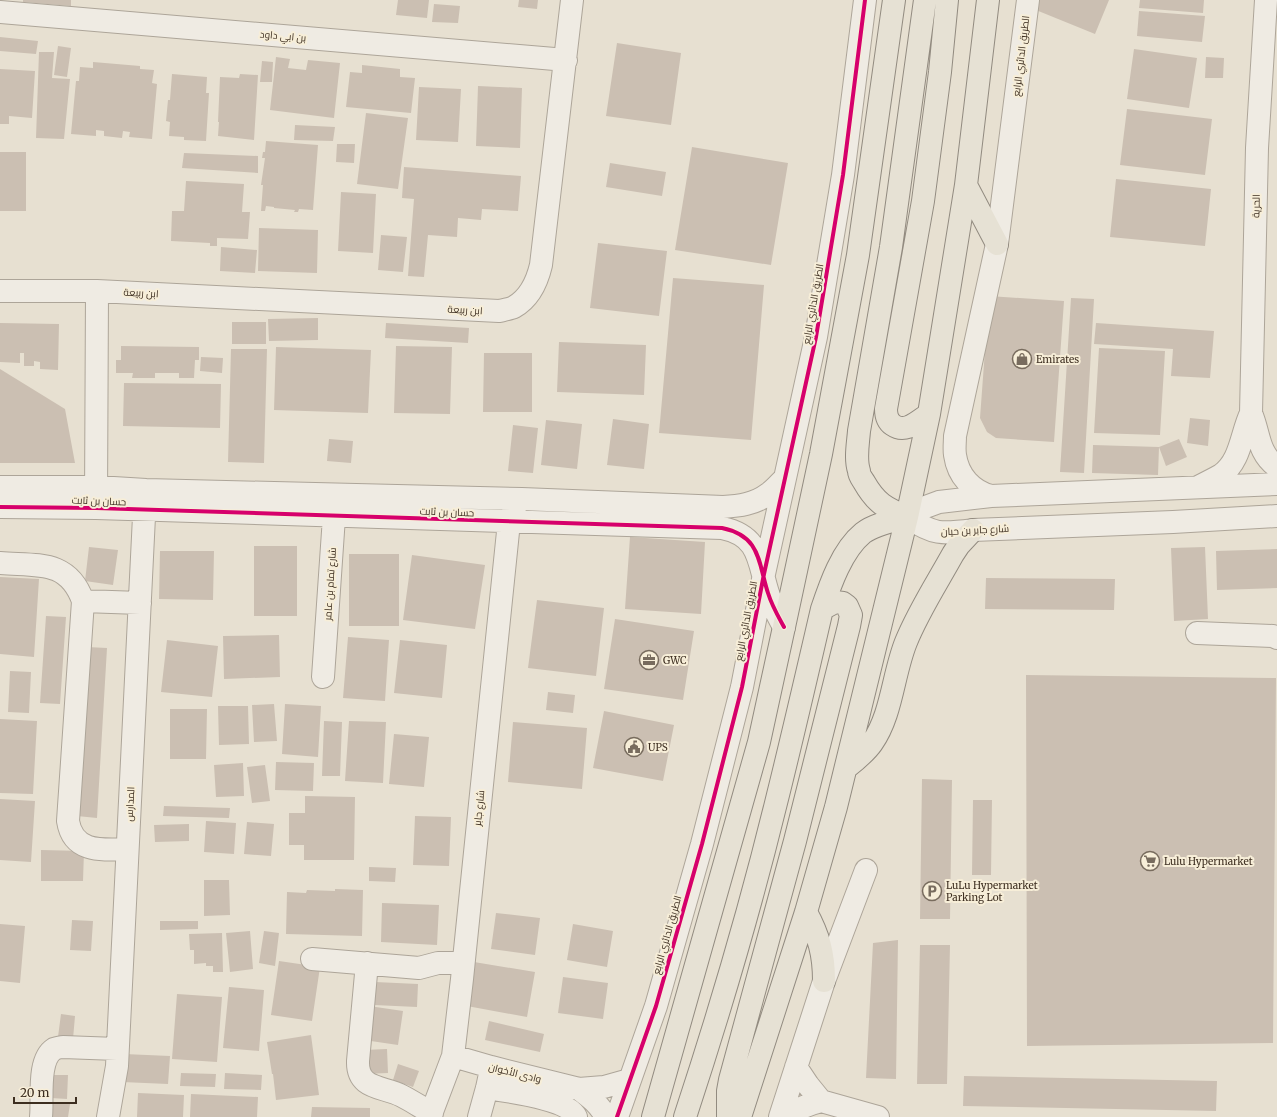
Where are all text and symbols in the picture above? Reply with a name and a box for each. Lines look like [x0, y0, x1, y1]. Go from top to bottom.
street label: الطريق الدائري الرابع [1010, 15, 1033, 97]
street label: بن ابي داود [259, 28, 307, 45]
street label: الحرية [1249, 194, 1263, 218]
street label: الطريق الدائري الرابع [800, 263, 827, 345]
street label: ابن ربيعة [123, 286, 159, 300]
street label: ابن ربيعة [447, 303, 483, 317]
shop icon: Emirates [1011, 348, 1033, 370]
place label: Emirates [1036, 353, 1079, 366]
street label: حسان بن ثابت [71, 494, 127, 508]
street label: حسان بن ثابت [419, 505, 475, 519]
street label: شارع جابر بن حيان [940, 522, 1010, 538]
street label: شارع تمام بن عامر [321, 547, 340, 622]
street label: الطريق الدائري الرابع [732, 580, 761, 662]
office icon: GWC [638, 649, 660, 671]
place label: GWC [663, 654, 687, 667]
public building icon: UPS [623, 736, 645, 758]
place label: UPS [648, 741, 668, 754]
street label: المدارس [123, 786, 137, 822]
street label: شارع جابر [471, 789, 487, 828]
supermarket icon: Lulu Hypermarket [1139, 850, 1161, 872]
place label: Lulu Hypermarket [1164, 855, 1253, 868]
place label: LuLu Hypermarket Parking Lot [946, 879, 1038, 904]
parking icon: LuLu Hypermarket Parking Lot [921, 880, 943, 902]
street label: الطريق الدائري الرابع [650, 894, 685, 976]
street label: وادى الأخوان [487, 1060, 543, 1086]
scale bar [14, 1079, 76, 1105]
text: 20 m [20, 1085, 49, 1100]

